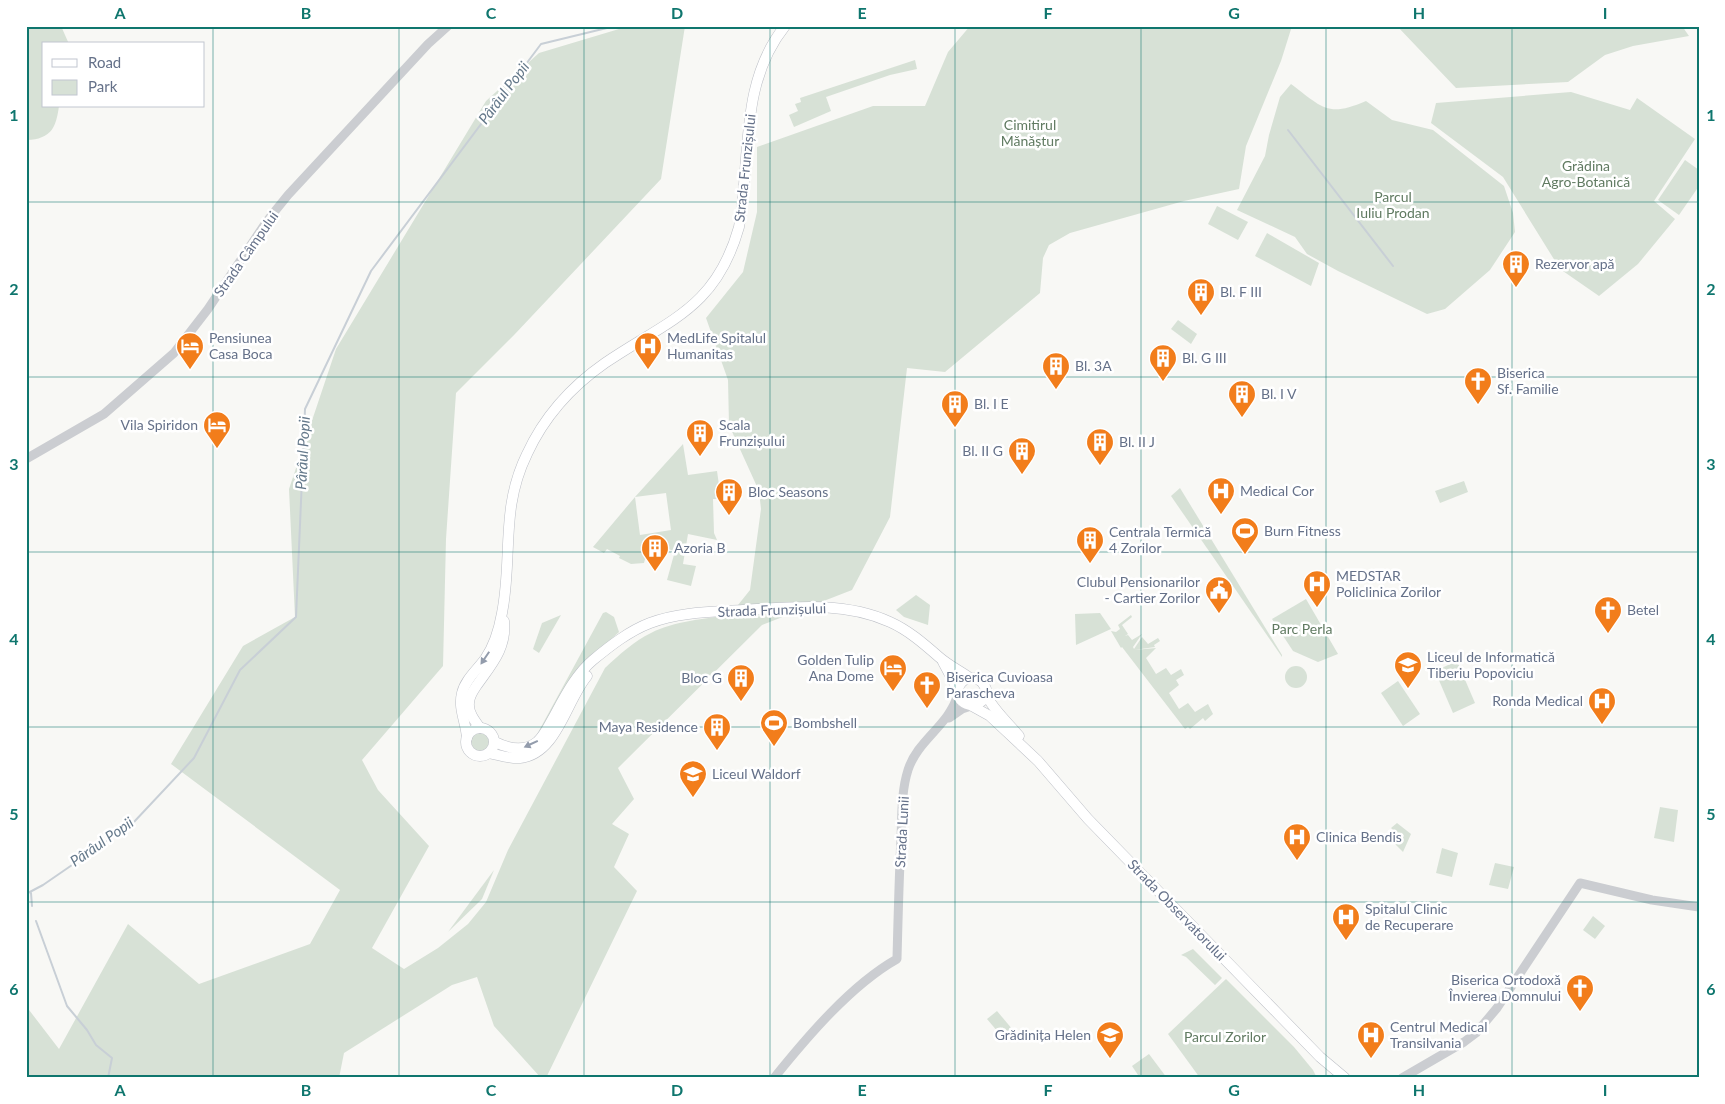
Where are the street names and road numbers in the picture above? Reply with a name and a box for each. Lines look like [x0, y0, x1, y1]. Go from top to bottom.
street label: Strada Frunzișului [730, 113, 759, 223]
street label: Strada Câmpului [210, 208, 281, 300]
street label: Strada Frunzișului [717, 599, 827, 620]
street label: Strada Lunii [891, 796, 912, 868]
street label: Strada Observatorului [1125, 855, 1230, 964]

